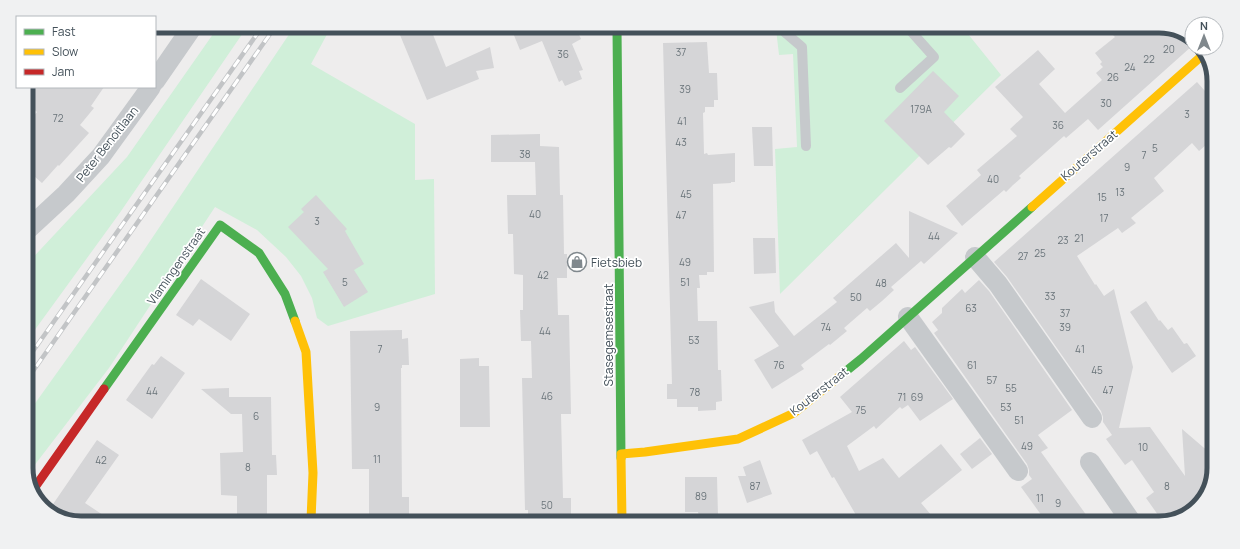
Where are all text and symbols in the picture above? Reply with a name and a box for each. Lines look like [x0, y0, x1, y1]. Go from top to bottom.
legend [16, 16, 156, 88]
north arrow [1184, 16, 1224, 56]
text: N [1200, 18, 1208, 33]
text: Fast [52, 23, 76, 40]
house number: 20 [1163, 42, 1175, 56]
text: Slow [52, 43, 78, 60]
house number: 37 [676, 45, 686, 59]
house number: 36 [557, 47, 569, 61]
house number: 22 [1143, 52, 1155, 66]
house number: 24 [1124, 60, 1136, 74]
text: Jam [52, 63, 74, 80]
house number: 26 [1107, 70, 1119, 84]
house number: 39 [679, 82, 691, 96]
house number: 30 [1100, 96, 1112, 110]
house number: 179A [910, 102, 932, 116]
street label: Peter Benoitlaan [72, 103, 142, 185]
house number: 3 [1184, 107, 1190, 121]
house number: 72 [53, 111, 64, 125]
house number: 41 [677, 114, 687, 128]
house number: 36 [1052, 118, 1064, 132]
street label: Kouterstraat [1057, 126, 1121, 184]
house number: 43 [675, 135, 687, 149]
house number: 5 [1152, 141, 1158, 155]
house number: 38 [519, 147, 531, 161]
house number: 7 [1141, 148, 1147, 162]
house number: 9 [1124, 160, 1130, 174]
house number: 40 [987, 172, 999, 186]
house number: 13 [1115, 185, 1125, 199]
house number: 45 [680, 187, 692, 201]
house number: 15 [1097, 190, 1107, 204]
house number: 40 [529, 207, 541, 221]
house number: 47 [676, 208, 686, 222]
house number: 17 [1100, 211, 1108, 225]
house number: 3 [314, 214, 320, 228]
street label: Vlamingenstraat [143, 224, 209, 308]
house number: 44 [928, 229, 940, 243]
house number: 21 [1074, 231, 1084, 245]
house number: 23 [1057, 233, 1069, 247]
house number: 25 [1034, 246, 1046, 260]
house number: 27 [1018, 249, 1028, 263]
shop icon: Fietsbieb [566, 251, 588, 273]
place label: Fietsbieb [591, 254, 642, 271]
house number: 49 [679, 255, 691, 269]
house number: 42 [537, 268, 549, 282]
house number: 5 [342, 275, 348, 289]
house number: 51 [680, 275, 690, 289]
house number: 48 [875, 276, 887, 290]
street label: Stasegemsestraat [600, 283, 617, 386]
house number: 33 [1044, 289, 1056, 303]
house number: 50 [850, 290, 862, 304]
house number: 63 [965, 301, 977, 315]
house number: 37 [1060, 306, 1070, 320]
house number: 74 [821, 320, 831, 334]
house number: 39 [1059, 320, 1071, 334]
house number: 44 [539, 324, 551, 338]
house number: 53 [688, 333, 700, 347]
house number: 7 [377, 342, 383, 356]
house number: 41 [1075, 342, 1085, 356]
house number: 76 [773, 358, 785, 372]
house number: 61 [967, 358, 977, 372]
street label: Kouterstraat [786, 363, 852, 419]
house number: 45 [1091, 363, 1103, 377]
house number: 57 [987, 373, 997, 387]
house number: 55 [1005, 381, 1017, 395]
house number: 47 [1103, 383, 1113, 397]
house number: 44 [146, 384, 158, 398]
house number: 78 [690, 385, 701, 399]
house number: 46 [541, 389, 553, 403]
house number: 71 [898, 390, 906, 404]
house number: 69 [911, 390, 923, 404]
house number: 9 [374, 400, 380, 414]
house number: 53 [1000, 400, 1012, 414]
house number: 75 [856, 403, 867, 417]
house number: 6 [253, 409, 259, 423]
house number: 51 [1014, 413, 1024, 427]
house number: 49 [1021, 439, 1033, 453]
house number: 10 [1138, 440, 1148, 454]
house number: 11 [373, 452, 381, 466]
house number: 42 [95, 453, 107, 467]
house number: 8 [245, 460, 251, 474]
house number: 87 [750, 479, 760, 493]
house number: 8 [1164, 479, 1170, 493]
house number: 89 [695, 489, 707, 503]
house number: 11 [1036, 491, 1044, 505]
house number: 9 [1055, 496, 1061, 510]
house number: 50 [541, 498, 553, 512]

